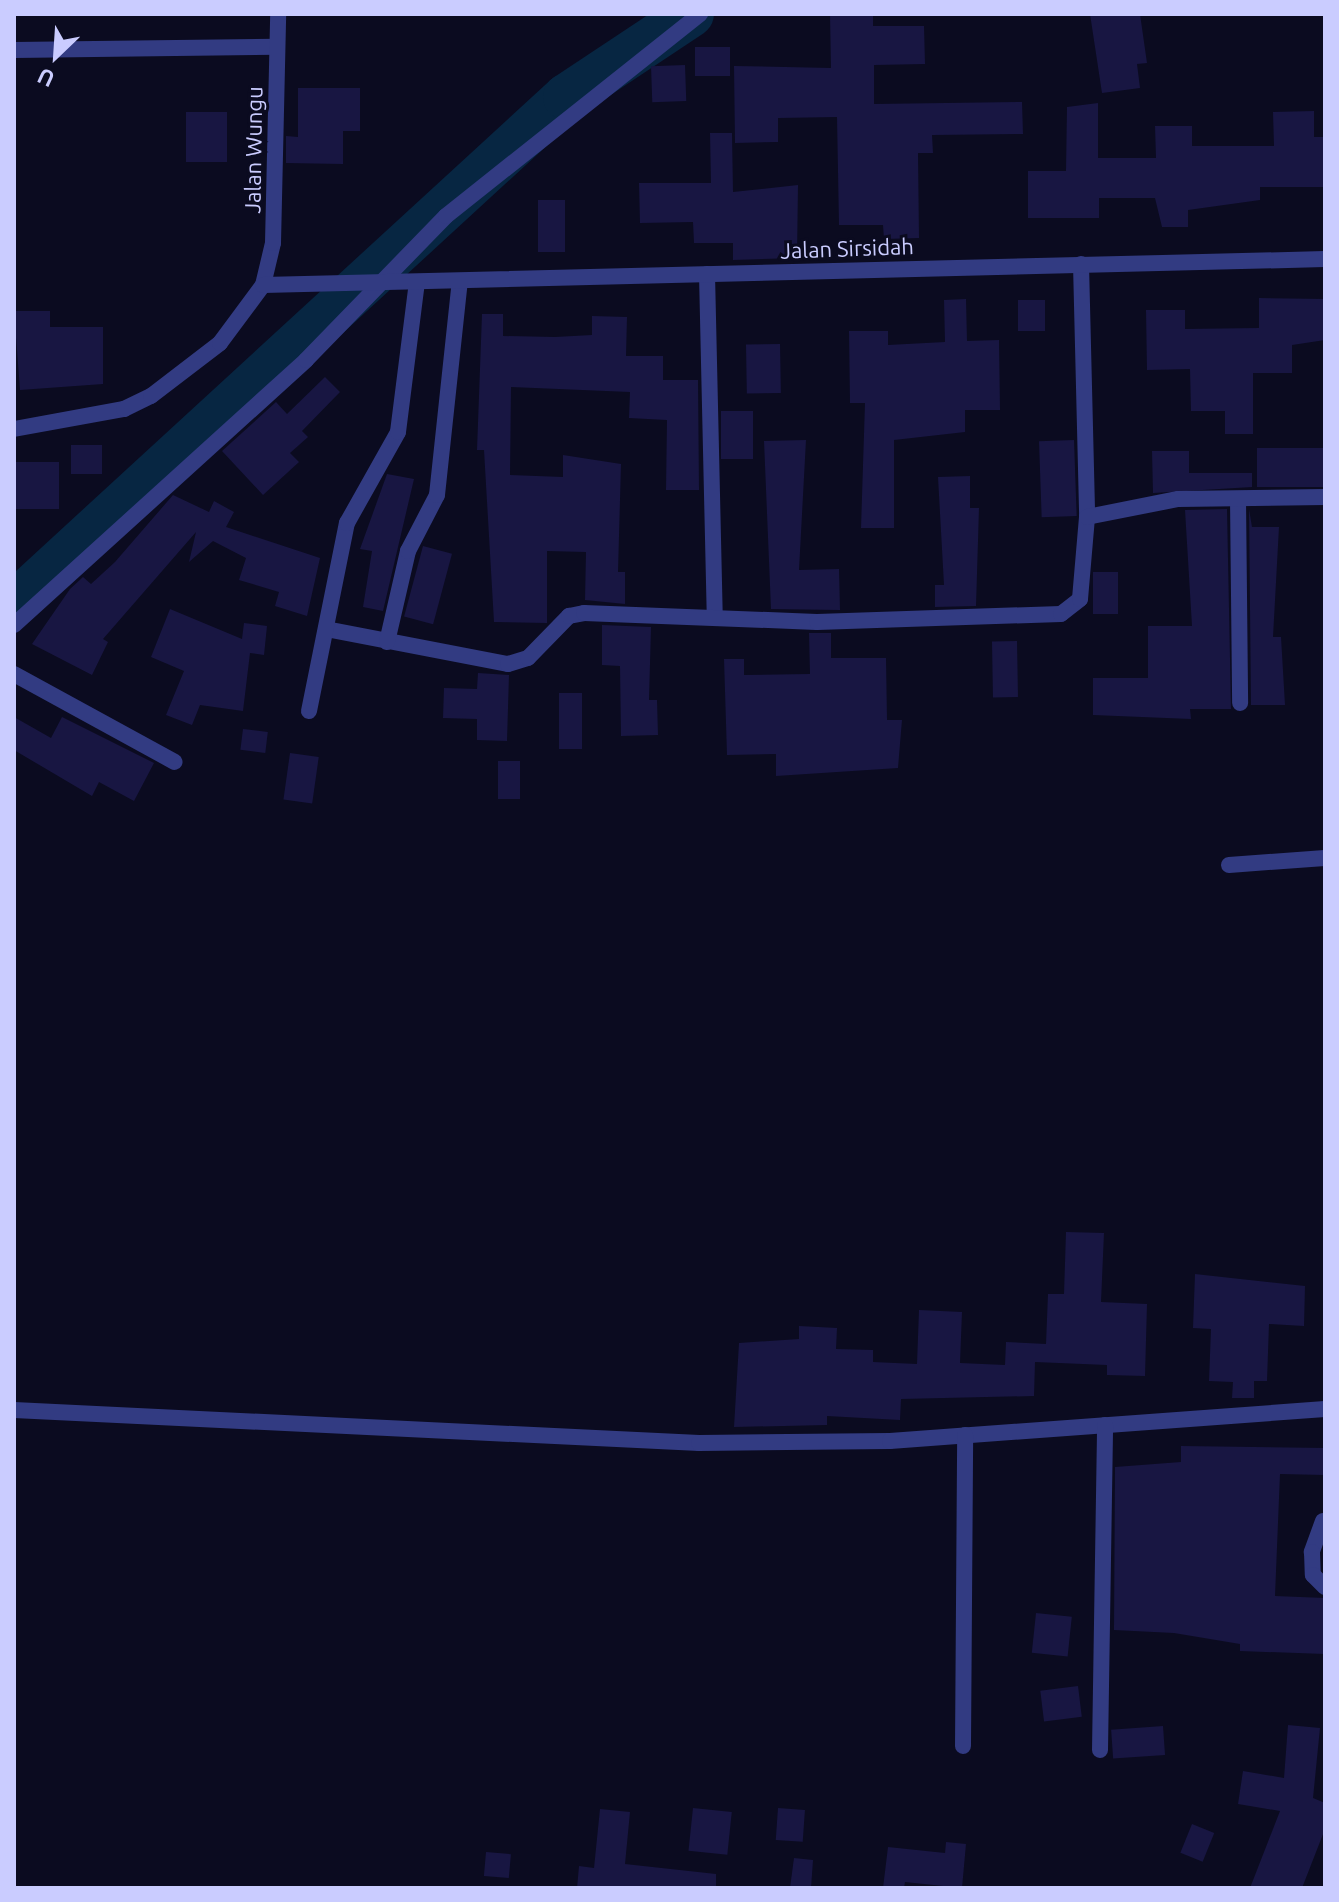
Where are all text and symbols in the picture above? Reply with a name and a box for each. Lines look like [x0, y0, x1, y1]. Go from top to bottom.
north arrow [16, 16, 96, 96]
text: U [33, 64, 58, 93]
street label: Jalan Wungu [239, 86, 267, 214]
street label: Jalan Sirsidah [780, 232, 914, 264]

